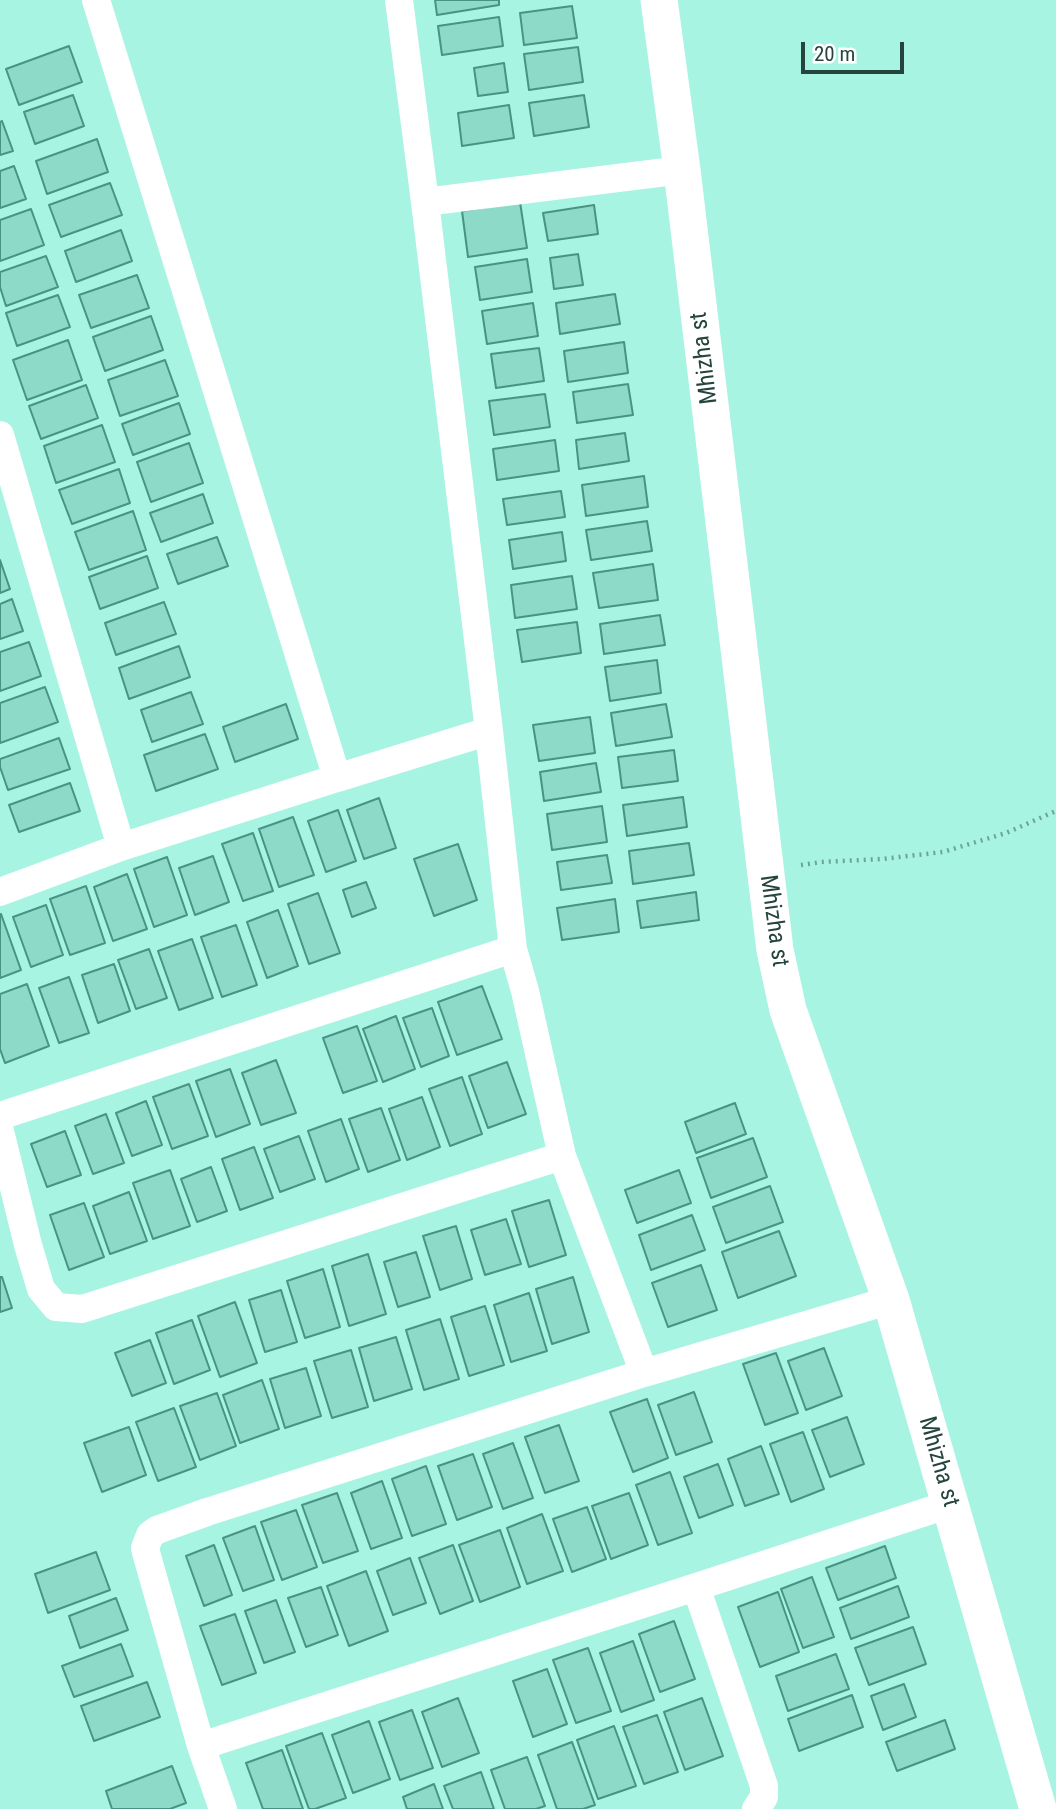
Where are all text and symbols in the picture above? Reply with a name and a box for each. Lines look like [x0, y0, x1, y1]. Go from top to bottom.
scale bar [804, 28, 907, 72]
text: 20 m [814, 42, 855, 66]
street label: Mhizha st [685, 310, 725, 406]
street label: Mhizha st [752, 873, 794, 969]
street label: Mhizha st [911, 1414, 965, 1510]

